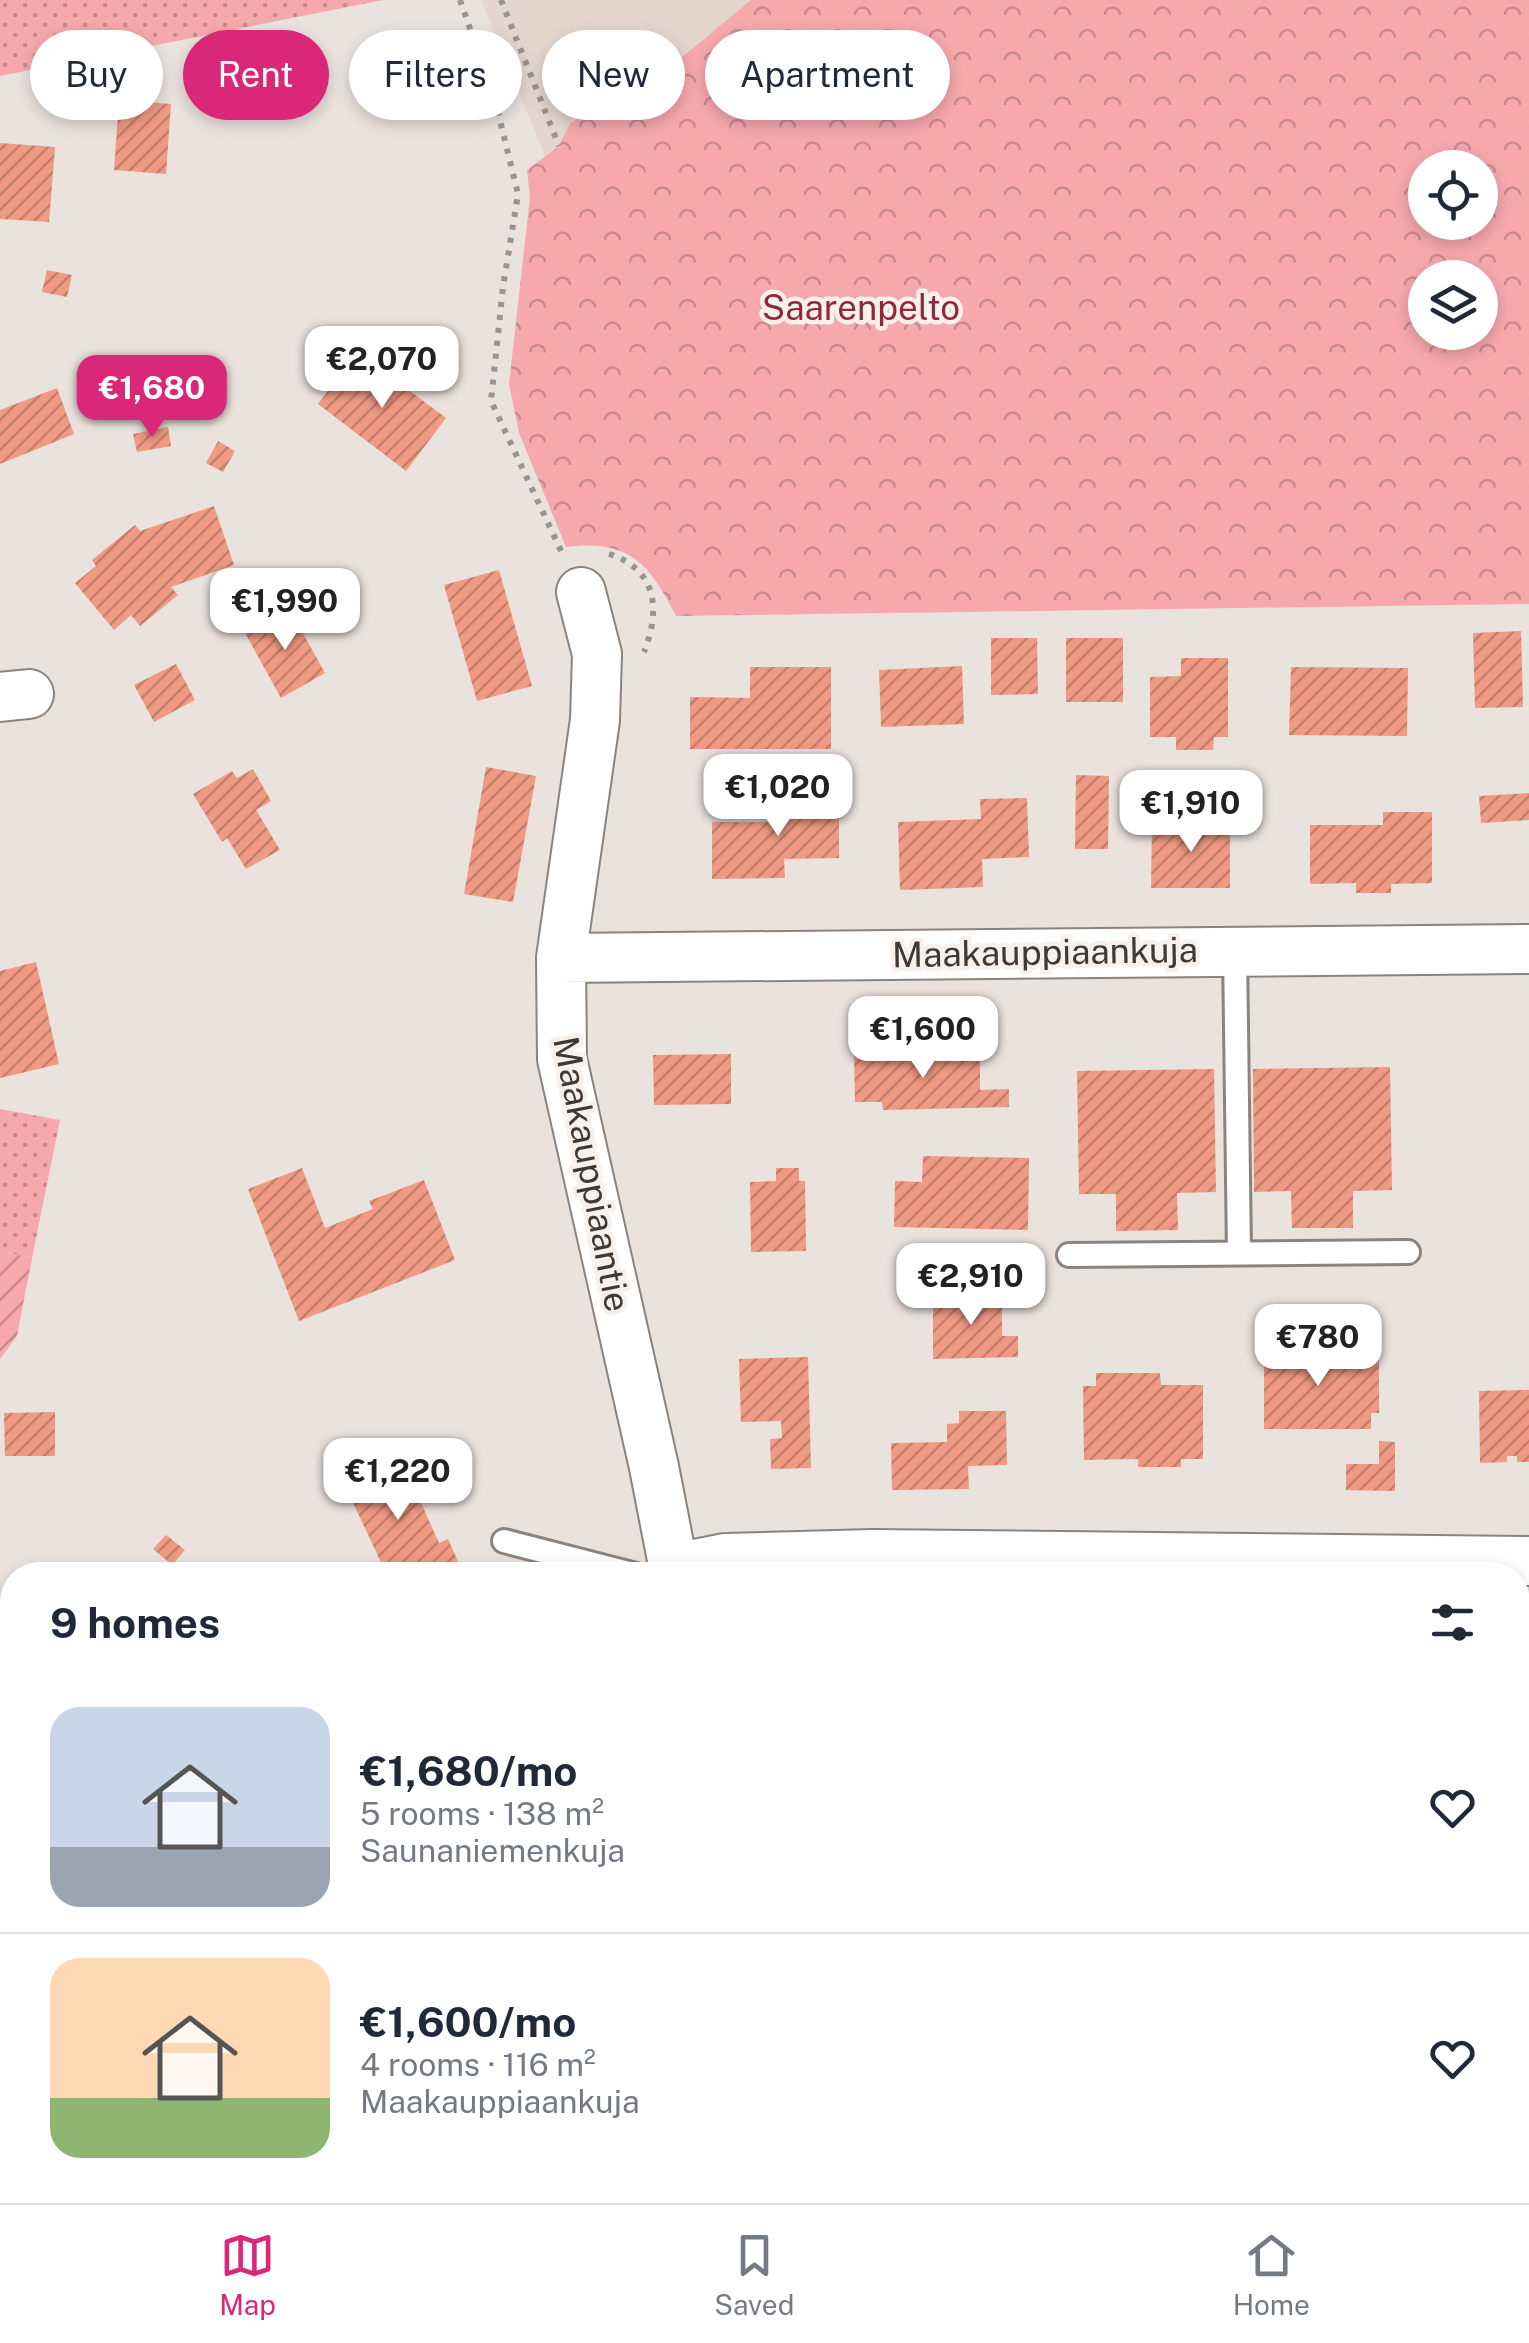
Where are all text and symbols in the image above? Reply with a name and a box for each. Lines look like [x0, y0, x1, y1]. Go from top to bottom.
chip: Buy [30, 30, 163, 120]
chip: Rent [183, 30, 329, 120]
chip: Filters [349, 30, 522, 120]
chip: New [542, 30, 685, 120]
chip: Apartment [705, 30, 950, 120]
map controls [1408, 150, 1498, 350]
button: locate [1408, 150, 1498, 240]
button: layers [1408, 260, 1498, 350]
park label: Saarenpelto [762, 287, 960, 328]
pin: €2,070 [301, 326, 463, 411]
text: €2,070 [327, 340, 437, 377]
pin: €1,680 [71, 355, 233, 440]
text: €1,680 [99, 369, 205, 406]
pin: €1,990 [204, 568, 366, 653]
text: €1,990 [232, 582, 338, 619]
pin: €1,020 [697, 754, 859, 839]
text: €1,020 [726, 768, 830, 805]
pin: €1,910 [1110, 770, 1272, 855]
text: €1,910 [1142, 784, 1240, 821]
street label: Maakauppiaankuja [892, 929, 1198, 975]
pin: €1,600 [842, 996, 1004, 1081]
text: €1,600 [870, 1010, 976, 1047]
street label: Maakauppiaantie [545, 1033, 639, 1315]
pin: €2,910 [890, 1243, 1052, 1328]
text: €2,910 [918, 1257, 1024, 1294]
pin: €780 [1259, 1304, 1377, 1389]
text: €780 [1277, 1318, 1359, 1355]
pin: €1,220 [317, 1438, 479, 1523]
text: €1,220 [345, 1452, 451, 1489]
icon: filters [1425, 1595, 1480, 1650]
text: 9 homes [50, 1598, 220, 1647]
text: €1,680/mo [360, 1746, 578, 1795]
icon: home [130, 1747, 250, 1867]
icon: heart [1425, 1780, 1480, 1835]
text: 5 rooms · 138 m² [360, 1795, 604, 1832]
text: Saunaniemenkuja [360, 1832, 625, 1869]
text: €1,600/mo [360, 1997, 576, 2046]
icon: home [130, 1998, 250, 2118]
icon: heart [1425, 2031, 1480, 2086]
text: 4 rooms · 116 m² [360, 2046, 596, 2083]
text: Maakauppiaankuja [360, 2083, 640, 2120]
tab: Map [219, 2228, 276, 2321]
tab: Saved [714, 2228, 794, 2321]
tab: Home [1233, 2228, 1310, 2321]

